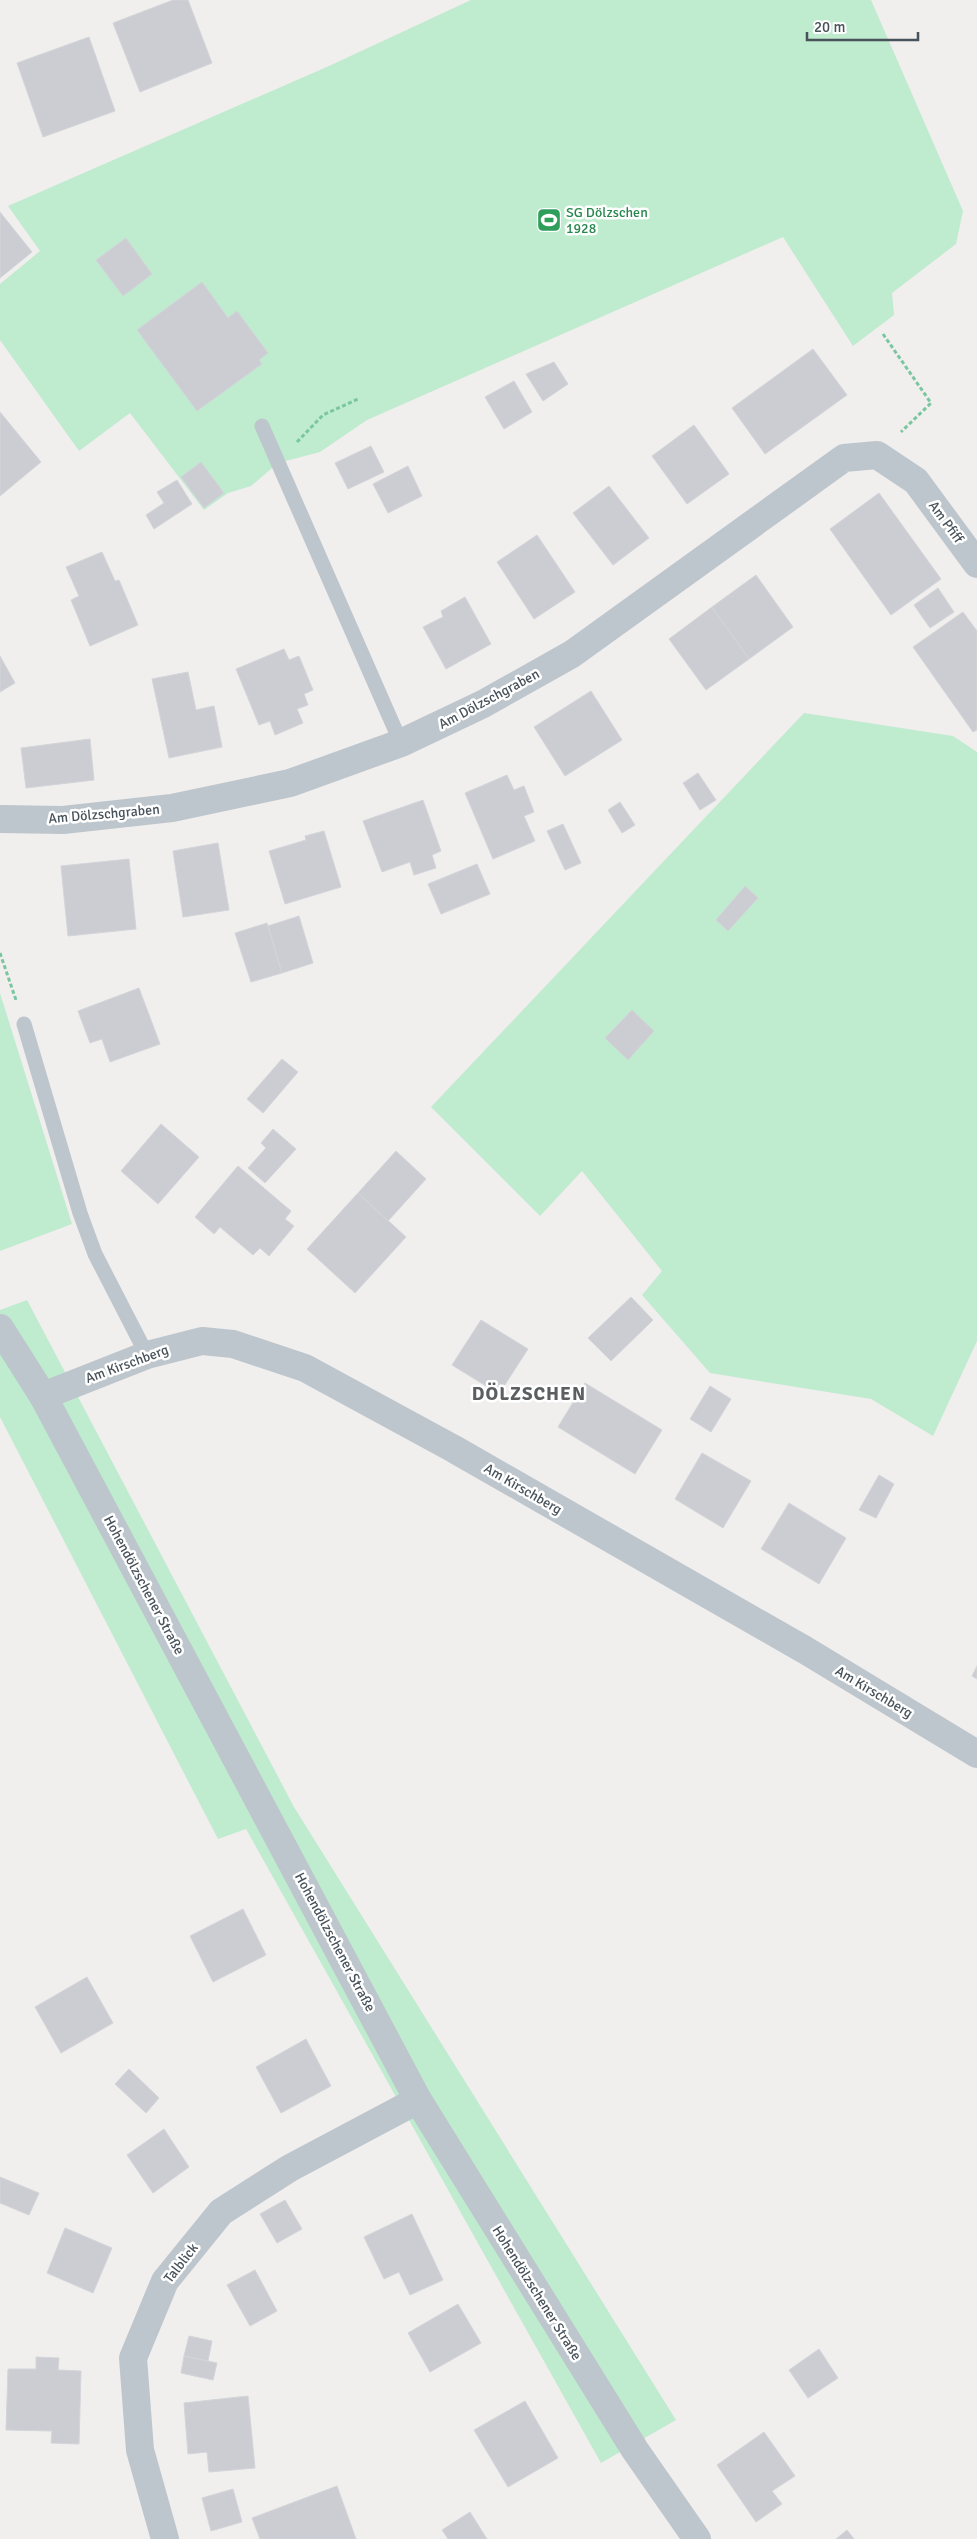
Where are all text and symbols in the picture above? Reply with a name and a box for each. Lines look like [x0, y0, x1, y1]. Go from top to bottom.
scale bar [807, 10, 918, 42]
text: 20 m [814, 18, 845, 36]
place label: SG Dölzschen 1928 [566, 204, 648, 237]
sports icon: SG Dölzschen 1928 [536, 207, 562, 233]
street label: Am Pfiff [925, 498, 968, 547]
street label: Am Dölzschgraben [436, 665, 542, 733]
street label: Am Dölzschgraben [48, 801, 160, 827]
street label: Am Kirschberg [83, 1341, 171, 1387]
district label: DÖLZSCHEN [472, 1382, 586, 1406]
street label: Am Kirschberg [481, 1460, 565, 1518]
street label: Hohendölzschener Straße [100, 1513, 188, 1657]
street label: Am Kirschberg [832, 1662, 916, 1722]
street label: Hohendölzschener Straße [291, 1870, 379, 2014]
street label: Hohendölzschener Straße [489, 2223, 585, 2363]
street label: Talblick [160, 2240, 202, 2286]

